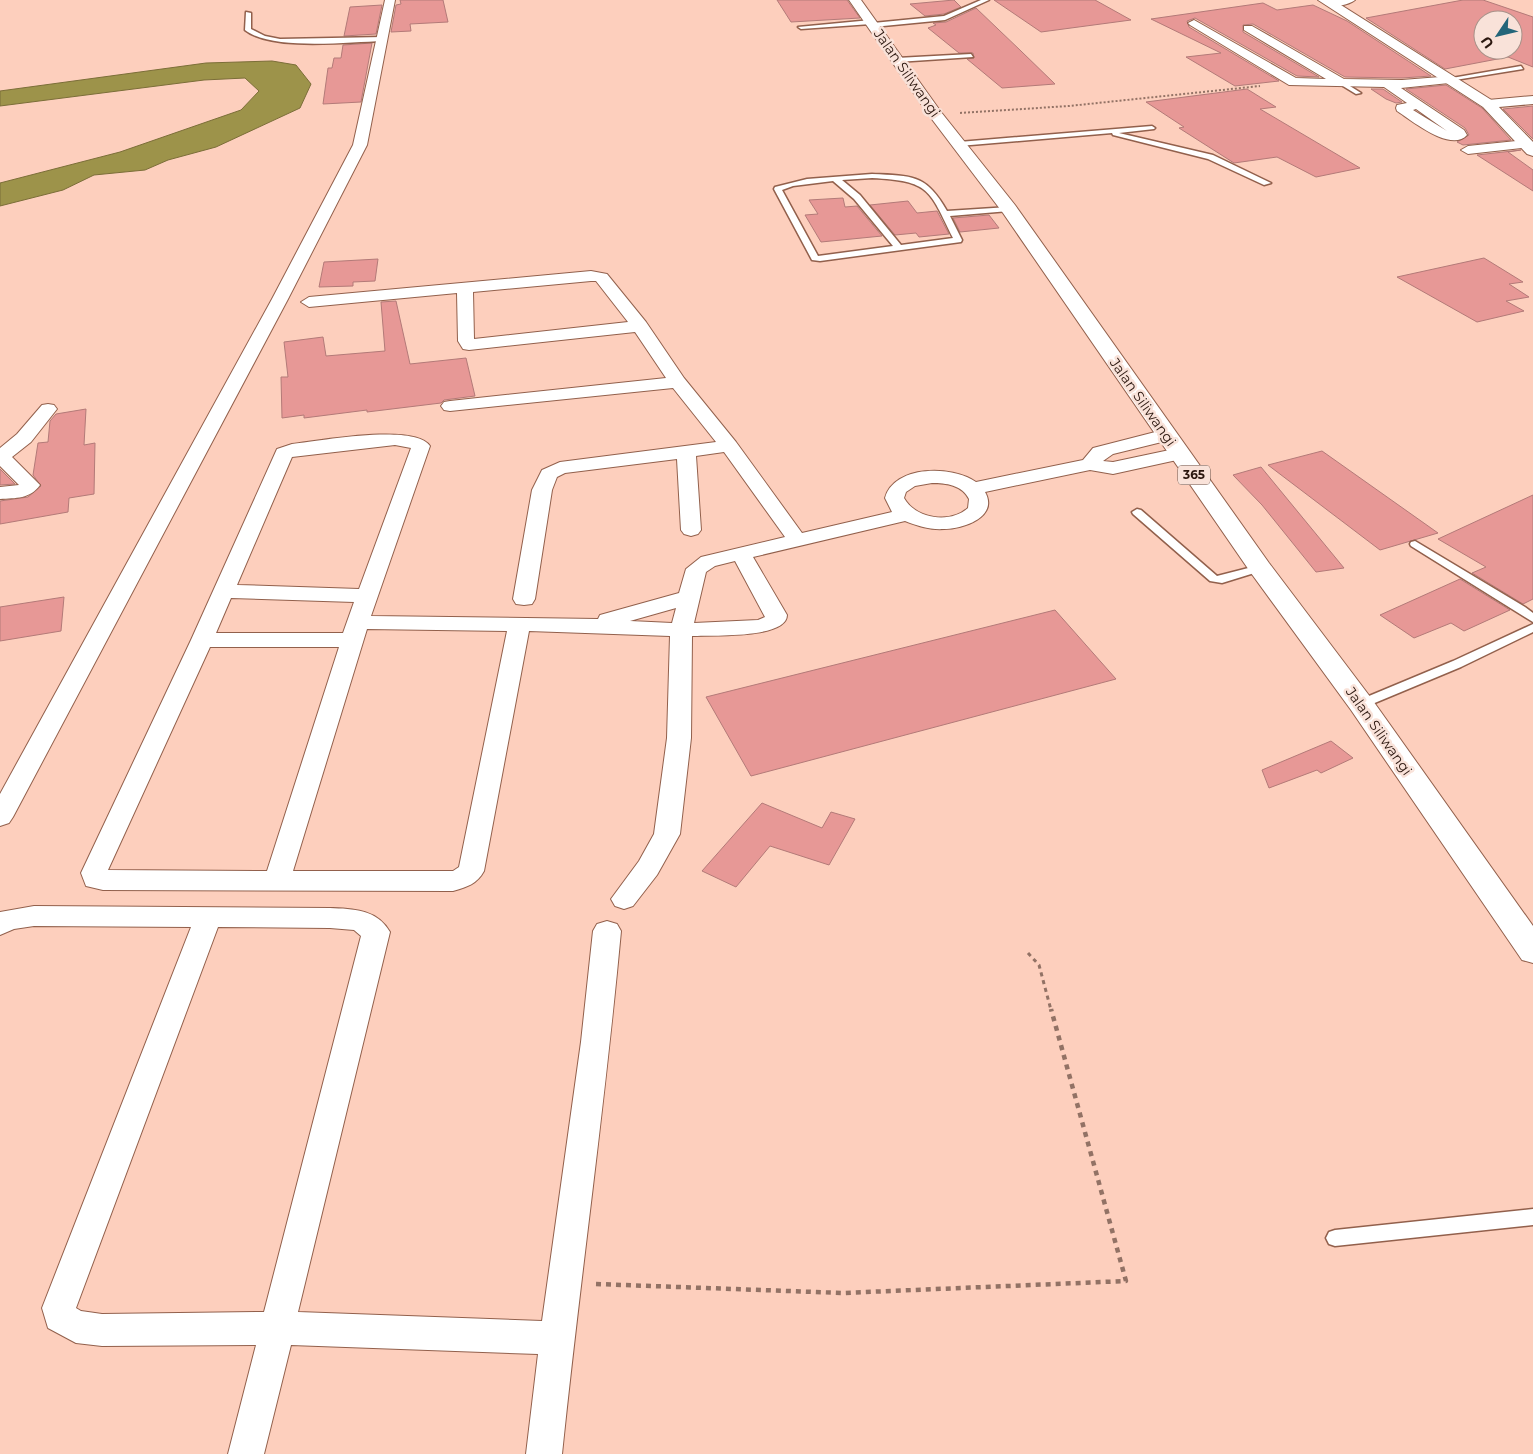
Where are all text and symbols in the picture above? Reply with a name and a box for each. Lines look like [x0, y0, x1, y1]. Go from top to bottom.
north arrow [1473, 10, 1523, 60]
street label: Jalan Siliwangi [869, 25, 944, 121]
text: U [1477, 33, 1498, 52]
street label: Jalan Siliwangi [1105, 354, 1180, 450]
road number: 365 [1178, 466, 1210, 484]
street label: Jalan Siliwangi [1341, 683, 1416, 779]

